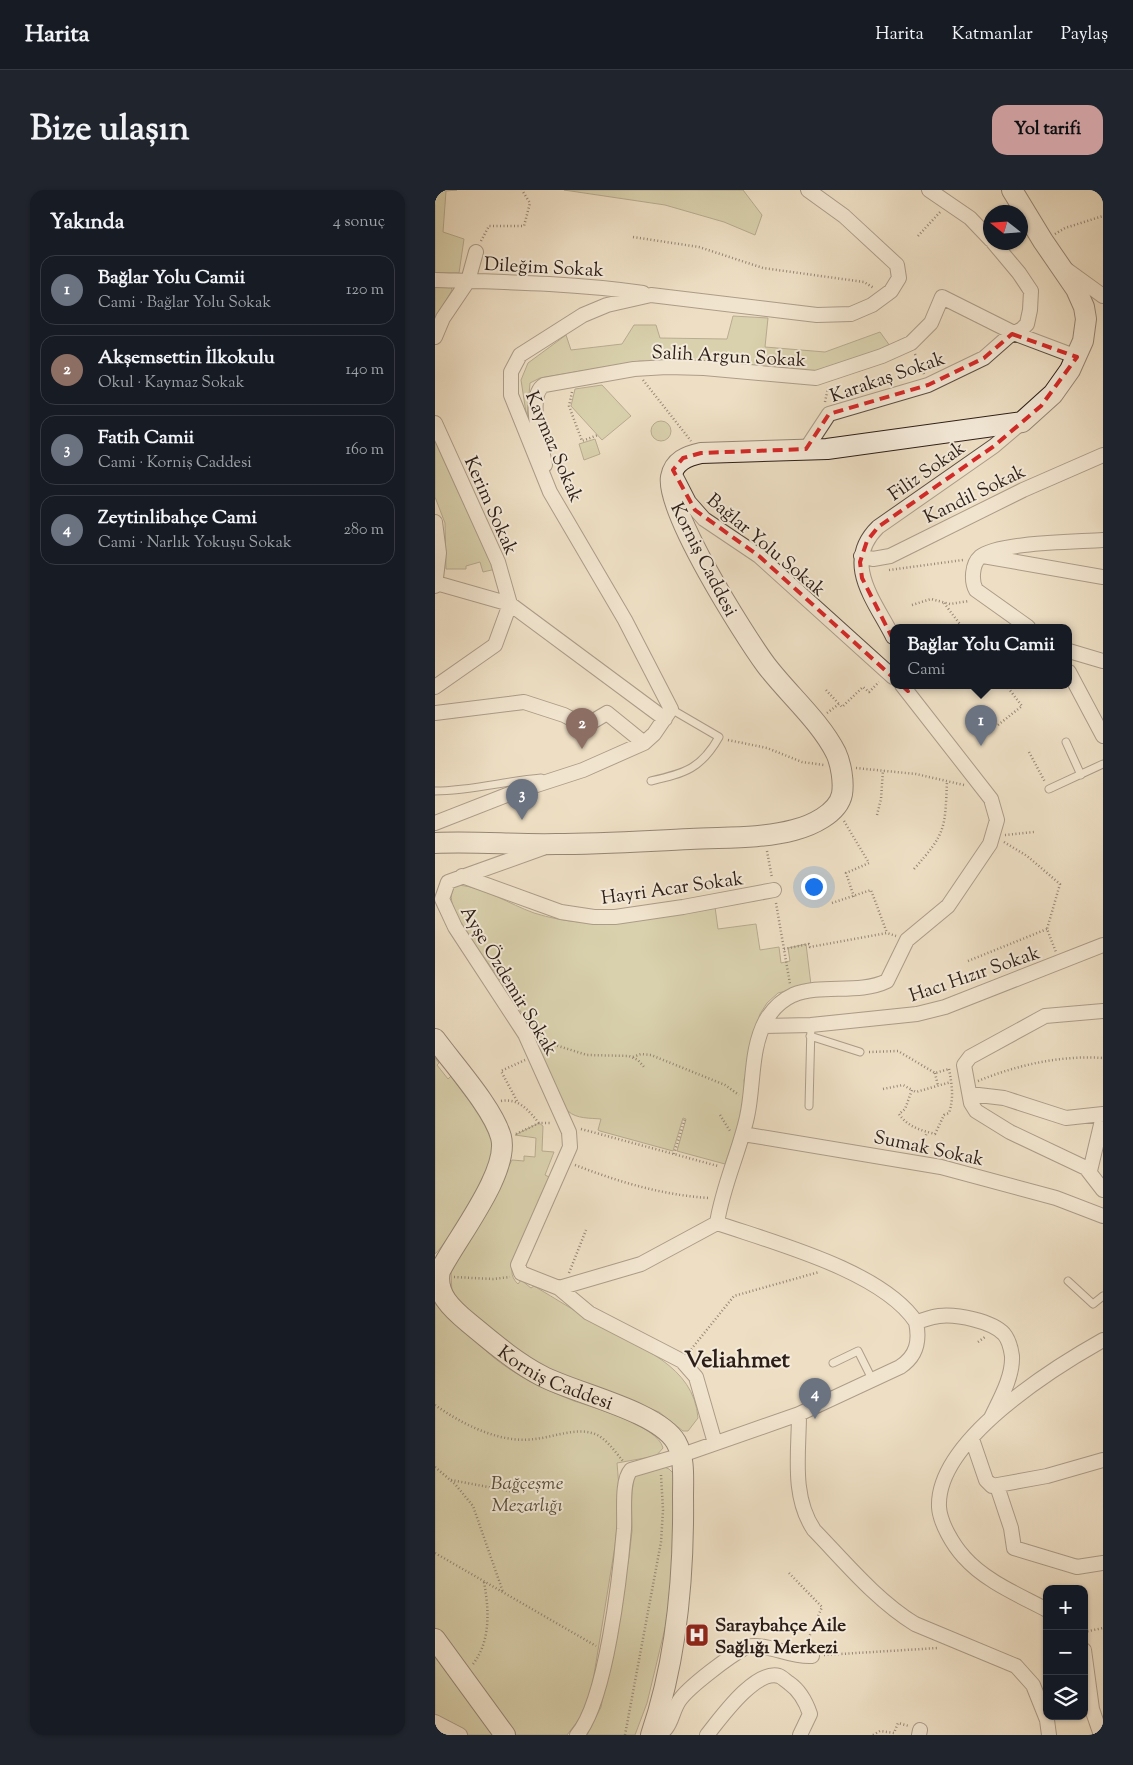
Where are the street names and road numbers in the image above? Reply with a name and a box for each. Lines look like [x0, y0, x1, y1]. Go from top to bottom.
street label: Dileğim Sokak [483, 252, 605, 285]
street label: Salih Argun Sokak [651, 340, 807, 375]
street label: Karakaş Sokak [827, 346, 949, 411]
street label: Kaymaz Sokak [517, 387, 589, 507]
street label: Filiz Sokak [883, 435, 972, 509]
street label: Kerim Sokak [456, 452, 524, 560]
street label: Kandil Sokak [920, 459, 1031, 532]
street label: Bağlar Yolu Sokak [700, 488, 831, 604]
street label: Korniş Caddesi [662, 498, 743, 622]
street label: Hayri Acar Sokak [599, 866, 746, 913]
street label: Ayşe Özdemir Sokak [452, 901, 564, 1062]
street label: Hacı Hızır Sokak [906, 940, 1044, 1010]
street label: Sumak Sokak [871, 1125, 987, 1174]
street label: Korniş Caddesi [491, 1340, 616, 1418]

